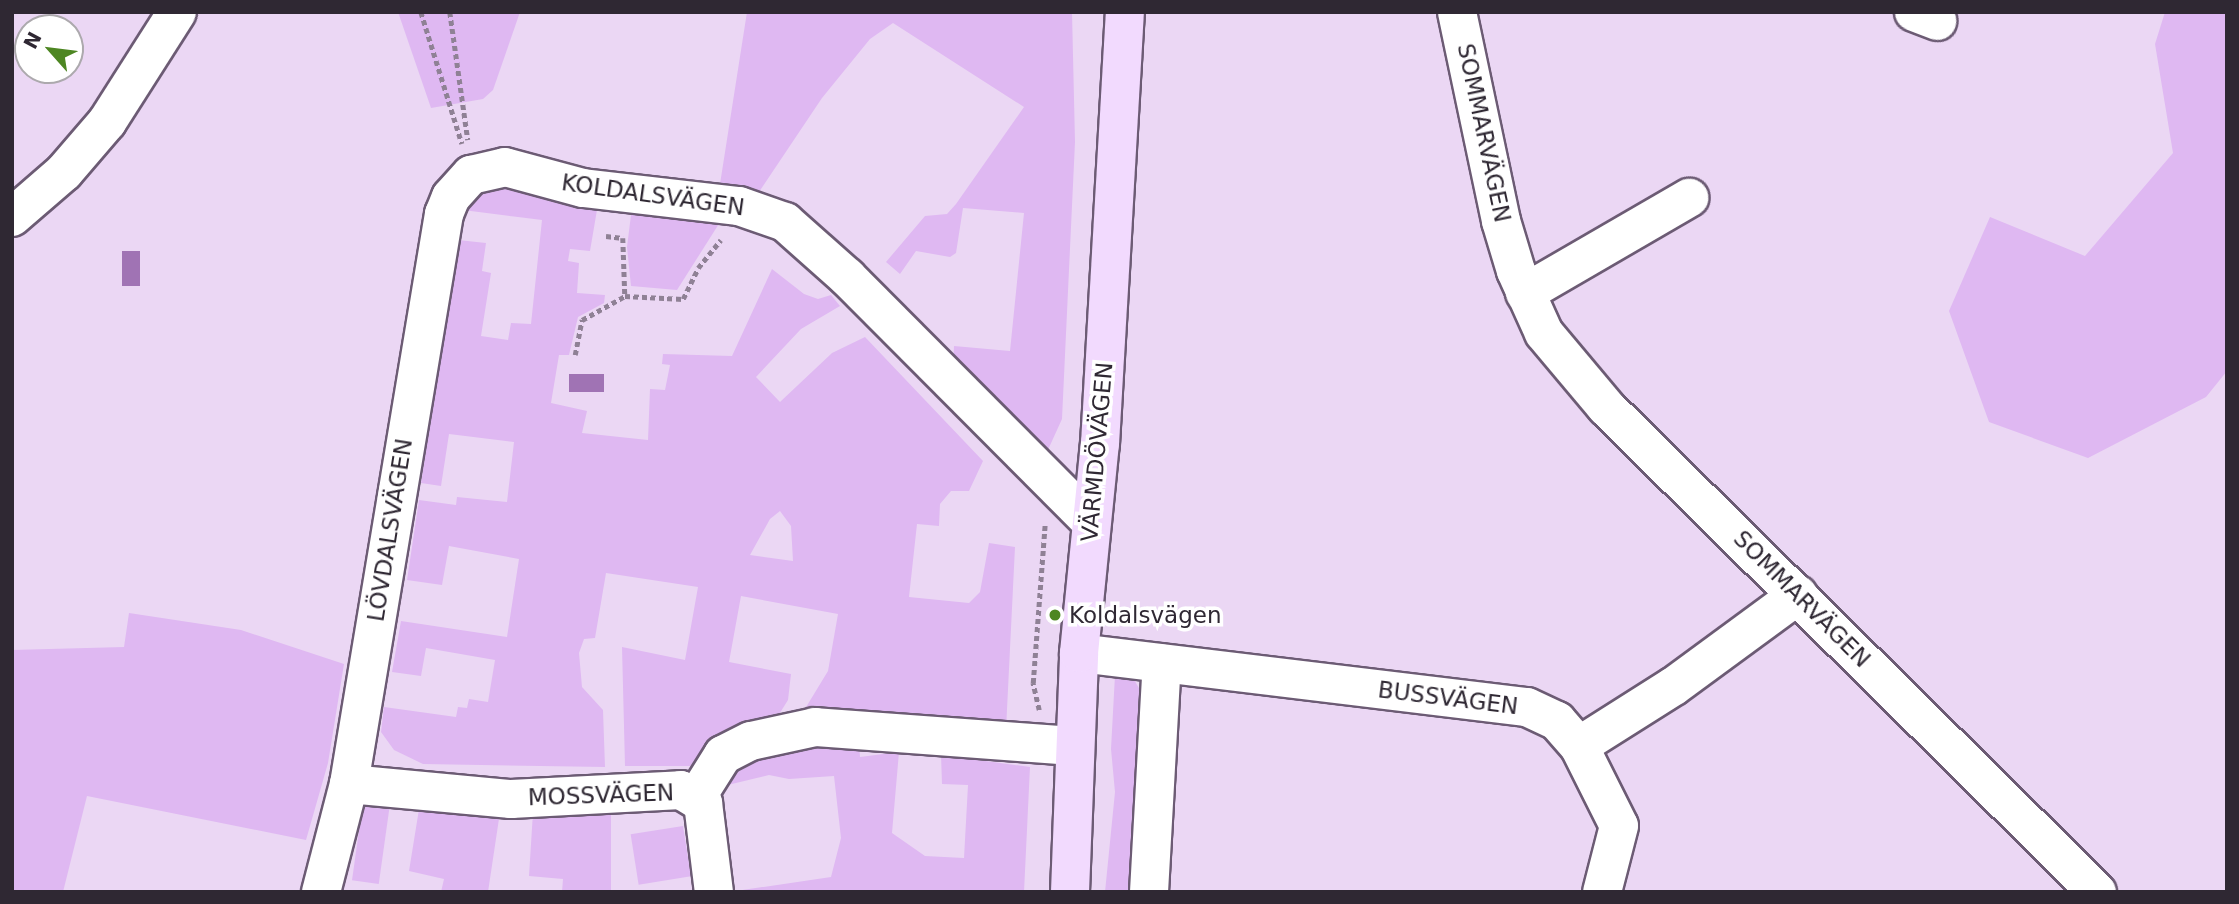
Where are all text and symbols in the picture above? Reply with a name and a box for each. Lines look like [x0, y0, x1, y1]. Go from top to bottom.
north arrow [14, 14, 84, 84]
text: N [19, 28, 46, 52]
street label: SOMMARVÄGEN [1452, 41, 1516, 225]
street label: KOLDALSVÄGEN [560, 169, 746, 221]
street label: VÄRMDÖVÄGEN [1075, 361, 1119, 543]
street label: LÖVDALSVÄGEN [362, 436, 418, 624]
street label: SOMMARVÄGEN [1728, 525, 1876, 673]
place label: Koldalsvägen [1069, 601, 1221, 629]
marker: Koldalsvägen [1047, 607, 1063, 623]
street label: BUSSVÄGEN [1376, 676, 1520, 720]
street label: MOSSVÄGEN [527, 779, 675, 811]

